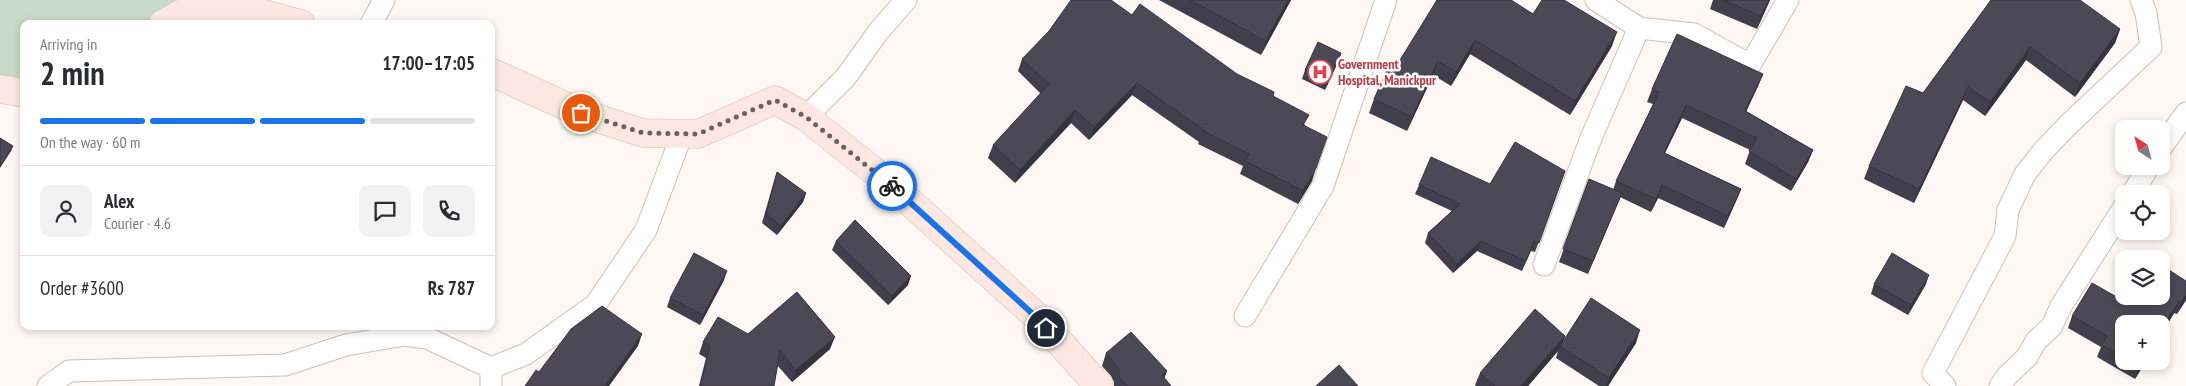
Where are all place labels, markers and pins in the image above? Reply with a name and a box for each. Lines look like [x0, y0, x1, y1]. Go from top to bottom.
place label: Government Hospital, Manickpur [1338, 55, 1437, 89]
hospital icon: Government Hospital, Manickpur [1307, 59, 1333, 85]
pin [560, 92, 602, 134]
pin [1025, 307, 1067, 349]

